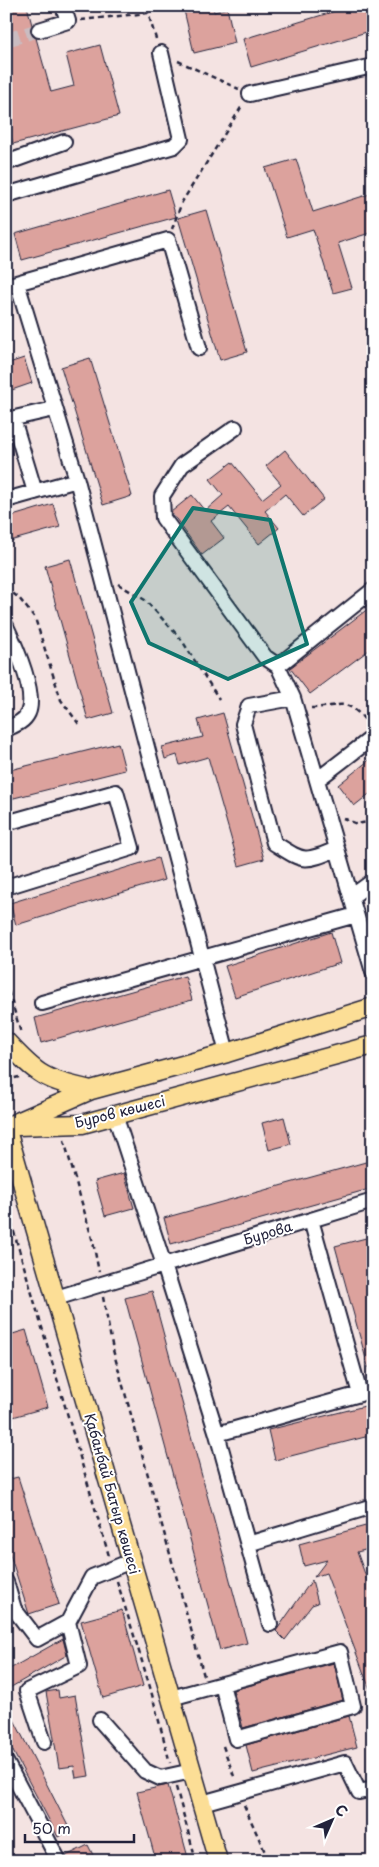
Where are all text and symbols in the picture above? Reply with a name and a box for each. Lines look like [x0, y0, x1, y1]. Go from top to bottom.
street label: Буров көшесі [72, 1090, 167, 1133]
street label: Бурова [241, 1215, 295, 1250]
street label: Қабанбай Батыр көшесі [79, 1411, 146, 1577]
north arrow [306, 1794, 356, 1844]
text: С [330, 1799, 353, 1822]
scale bar [25, 1812, 134, 1844]
text: 50 m [32, 1816, 71, 1839]

